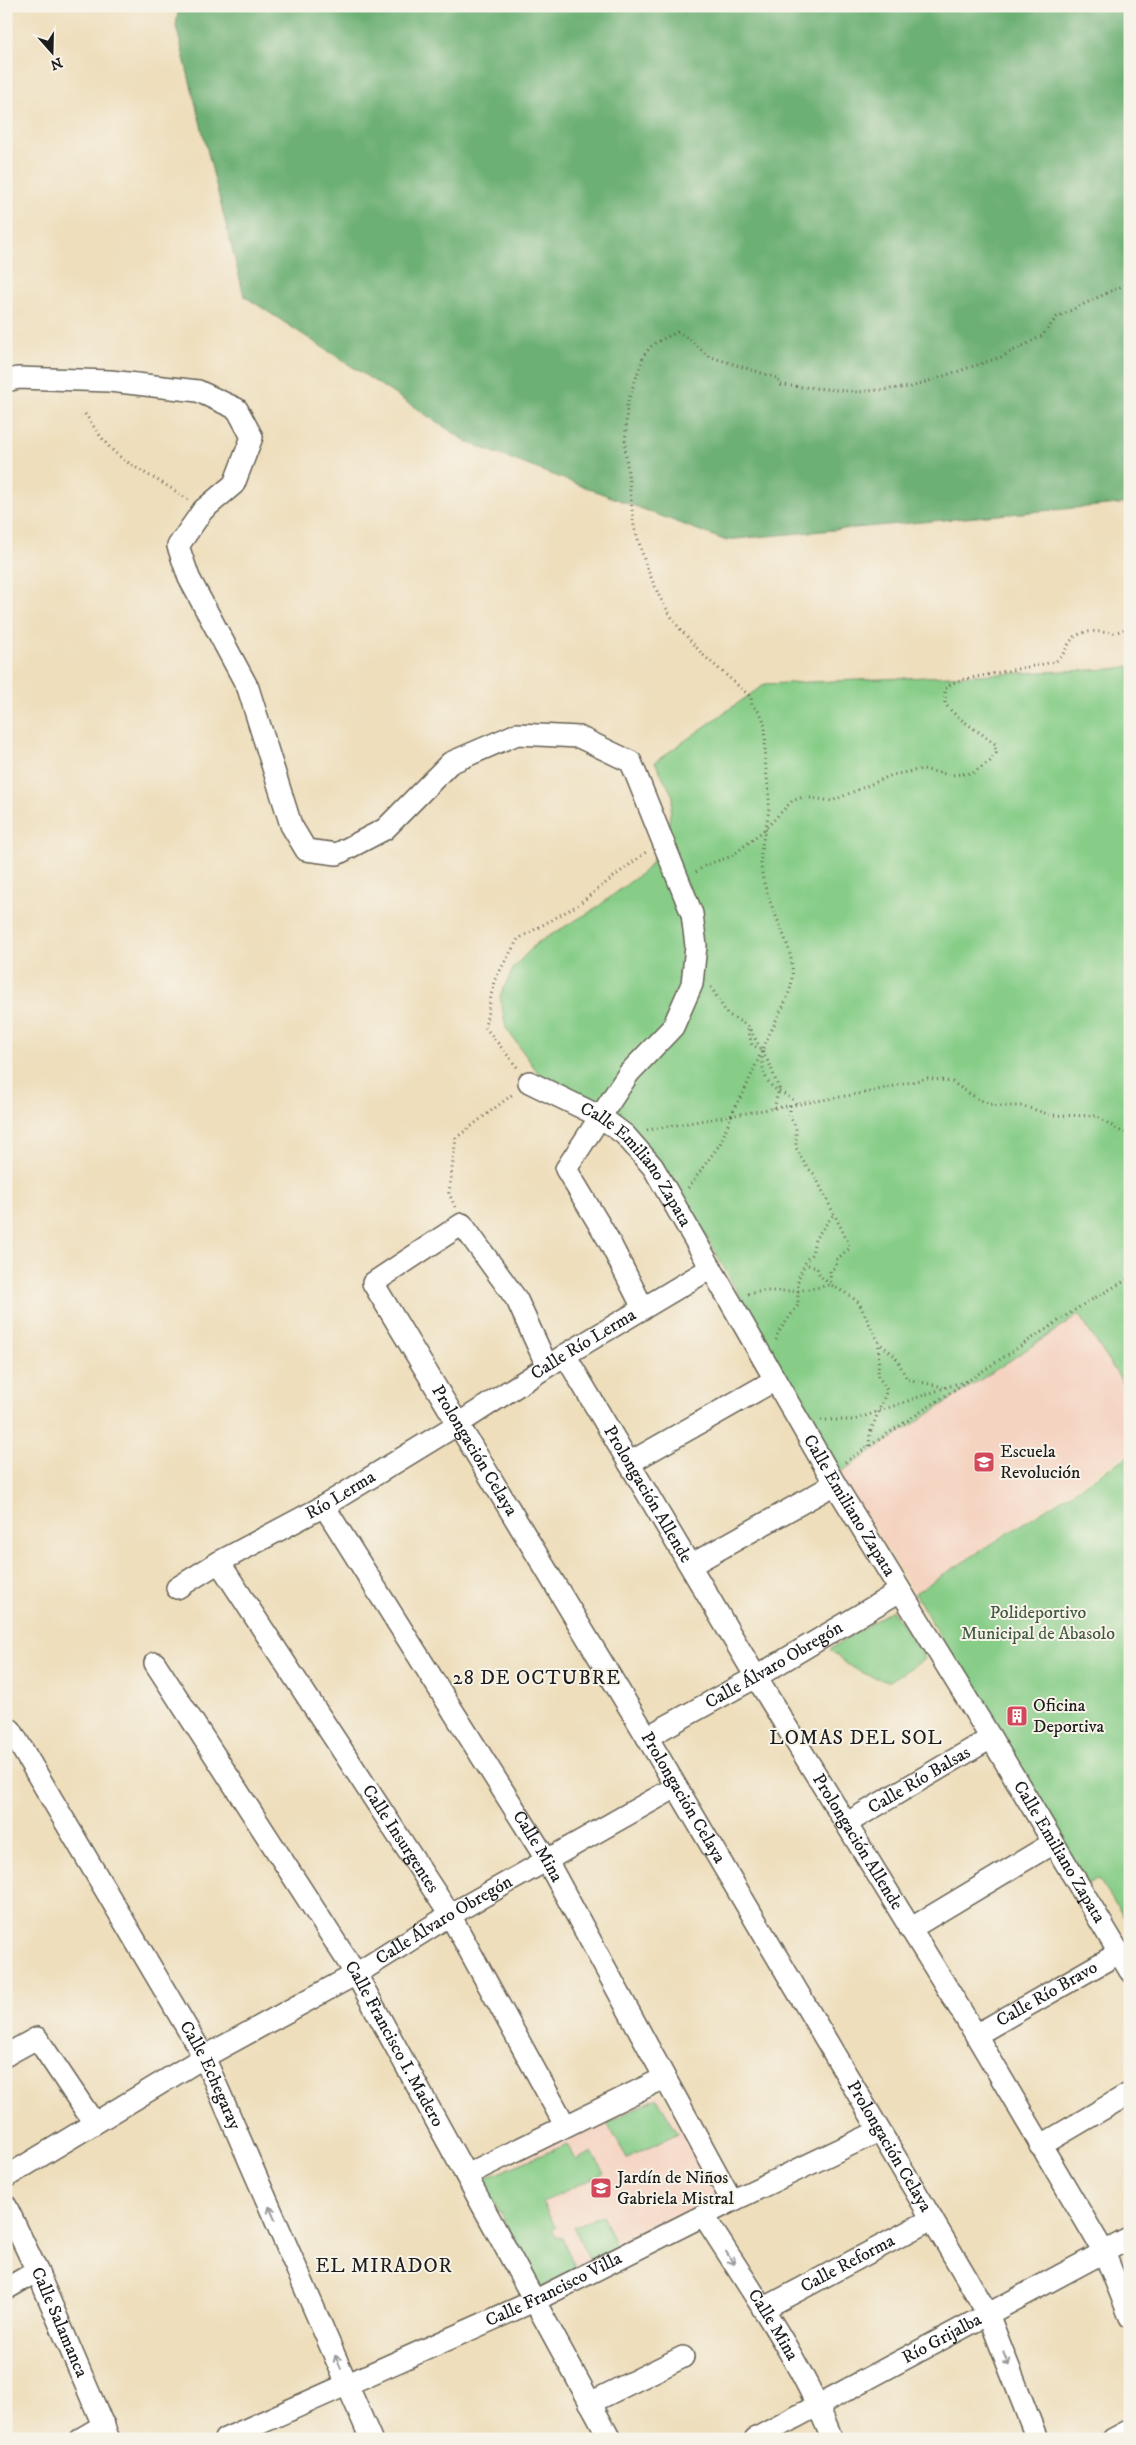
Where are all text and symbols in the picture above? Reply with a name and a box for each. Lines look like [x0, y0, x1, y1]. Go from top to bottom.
north arrow [28, 28, 78, 78]
text: N [47, 53, 65, 74]
street label: Calle Emiliano Zapata [577, 1098, 696, 1231]
street label: Calle Río Lerma [527, 1304, 640, 1385]
street label: Prolongación Celaya [426, 1381, 522, 1520]
street label: Prolongación Allende [598, 1422, 697, 1567]
street label: Calle Emiliano Zapata [798, 1431, 900, 1581]
place label: Escuela Revolución [1000, 1441, 1081, 1484]
school or university icon: Escuela Revolución [972, 1450, 996, 1474]
street label: Río Lerma [302, 1466, 380, 1525]
park label: Polideportivo Municipal de Abasolo [961, 1602, 1115, 1645]
street label: Calle Álvaro Obregón [701, 1616, 847, 1714]
district label: 28 DE OCTUBRE [453, 1666, 621, 1691]
place label: Oficina Deportiva [1033, 1695, 1105, 1738]
building icon: Oficina Deportiva [1005, 1704, 1029, 1728]
district label: LOMAS DEL SOL [769, 1726, 943, 1751]
street label: Prolongación Celaya [636, 1728, 730, 1868]
street label: Calle Río Balsas [864, 1742, 974, 1819]
street label: Prolongación Allende [807, 1770, 908, 1914]
street label: Calle Emiliano Zapata [1008, 1777, 1110, 1927]
street label: Calle Insurgentes [357, 1781, 444, 1897]
street label: Calle Mina [507, 1807, 568, 1886]
street label: Calle Álvaro Obregón [372, 1871, 517, 1970]
street label: Calle Río Bravo [993, 1956, 1102, 2032]
street label: Calle Francisco I. Madero [340, 1957, 449, 2131]
street label: Calle Echegaray [174, 2017, 246, 2134]
street label: Prolongación Celaya [842, 2077, 936, 2216]
place label: Jardín de Niños Gabriela Mistral [615, 2167, 735, 2210]
school or university icon: Jardín de Niños Gabriela Mistral [589, 2176, 613, 2200]
one-way arrow [267, 2206, 277, 2221]
street label: Calle Reforma [797, 2230, 899, 2298]
street label: Calle Francisco Villa [482, 2247, 626, 2332]
one-way arrow [725, 2250, 735, 2264]
district label: EL MIRADOR [315, 2254, 453, 2279]
street label: Calle Salamanca [26, 2264, 93, 2381]
street label: Calle Mina [743, 2285, 803, 2365]
street label: Río Grijalba [898, 2309, 986, 2369]
one-way arrow [1002, 2351, 1011, 2366]
one-way arrow [332, 2355, 342, 2370]

